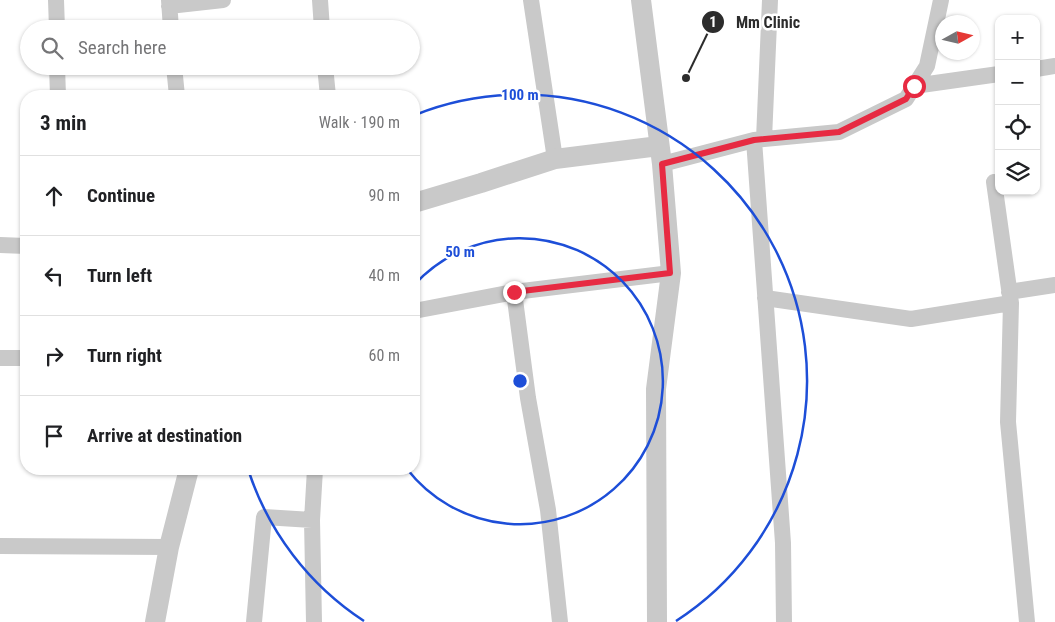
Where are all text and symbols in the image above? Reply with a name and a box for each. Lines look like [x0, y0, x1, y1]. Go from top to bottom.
callout: Mm Clinic [701, 7, 810, 38]
text: 1 [709, 13, 717, 31]
text: Mm Clinic [736, 13, 800, 32]
north arrow [935, 15, 980, 60]
map controls [995, 15, 1040, 195]
button: + [995, 15, 1040, 60]
search box [20, 20, 420, 75]
icon: search [38, 34, 66, 62]
text: Search here [78, 36, 166, 59]
button: − [995, 60, 1040, 105]
route start [903, 75, 926, 98]
text: 100 m [501, 86, 539, 104]
button: locate [995, 105, 1040, 150]
text: 3 min [40, 111, 87, 135]
text: Walk · 190 m [319, 113, 400, 132]
button: layers [995, 150, 1040, 195]
icon: ahead [40, 182, 68, 210]
text: Continue [87, 184, 155, 207]
text: 90 m [368, 186, 400, 205]
text: 50 m [445, 243, 475, 261]
icon: left [40, 262, 68, 290]
text: Turn left [87, 264, 152, 287]
text: 40 m [368, 266, 400, 285]
route end [503, 281, 526, 304]
icon: right [40, 342, 68, 370]
text: Turn right [87, 344, 162, 367]
text: 60 m [368, 346, 400, 365]
centre of rings [511, 372, 529, 390]
icon: arrive [40, 422, 68, 450]
text: Arrive at destination [87, 424, 242, 447]

